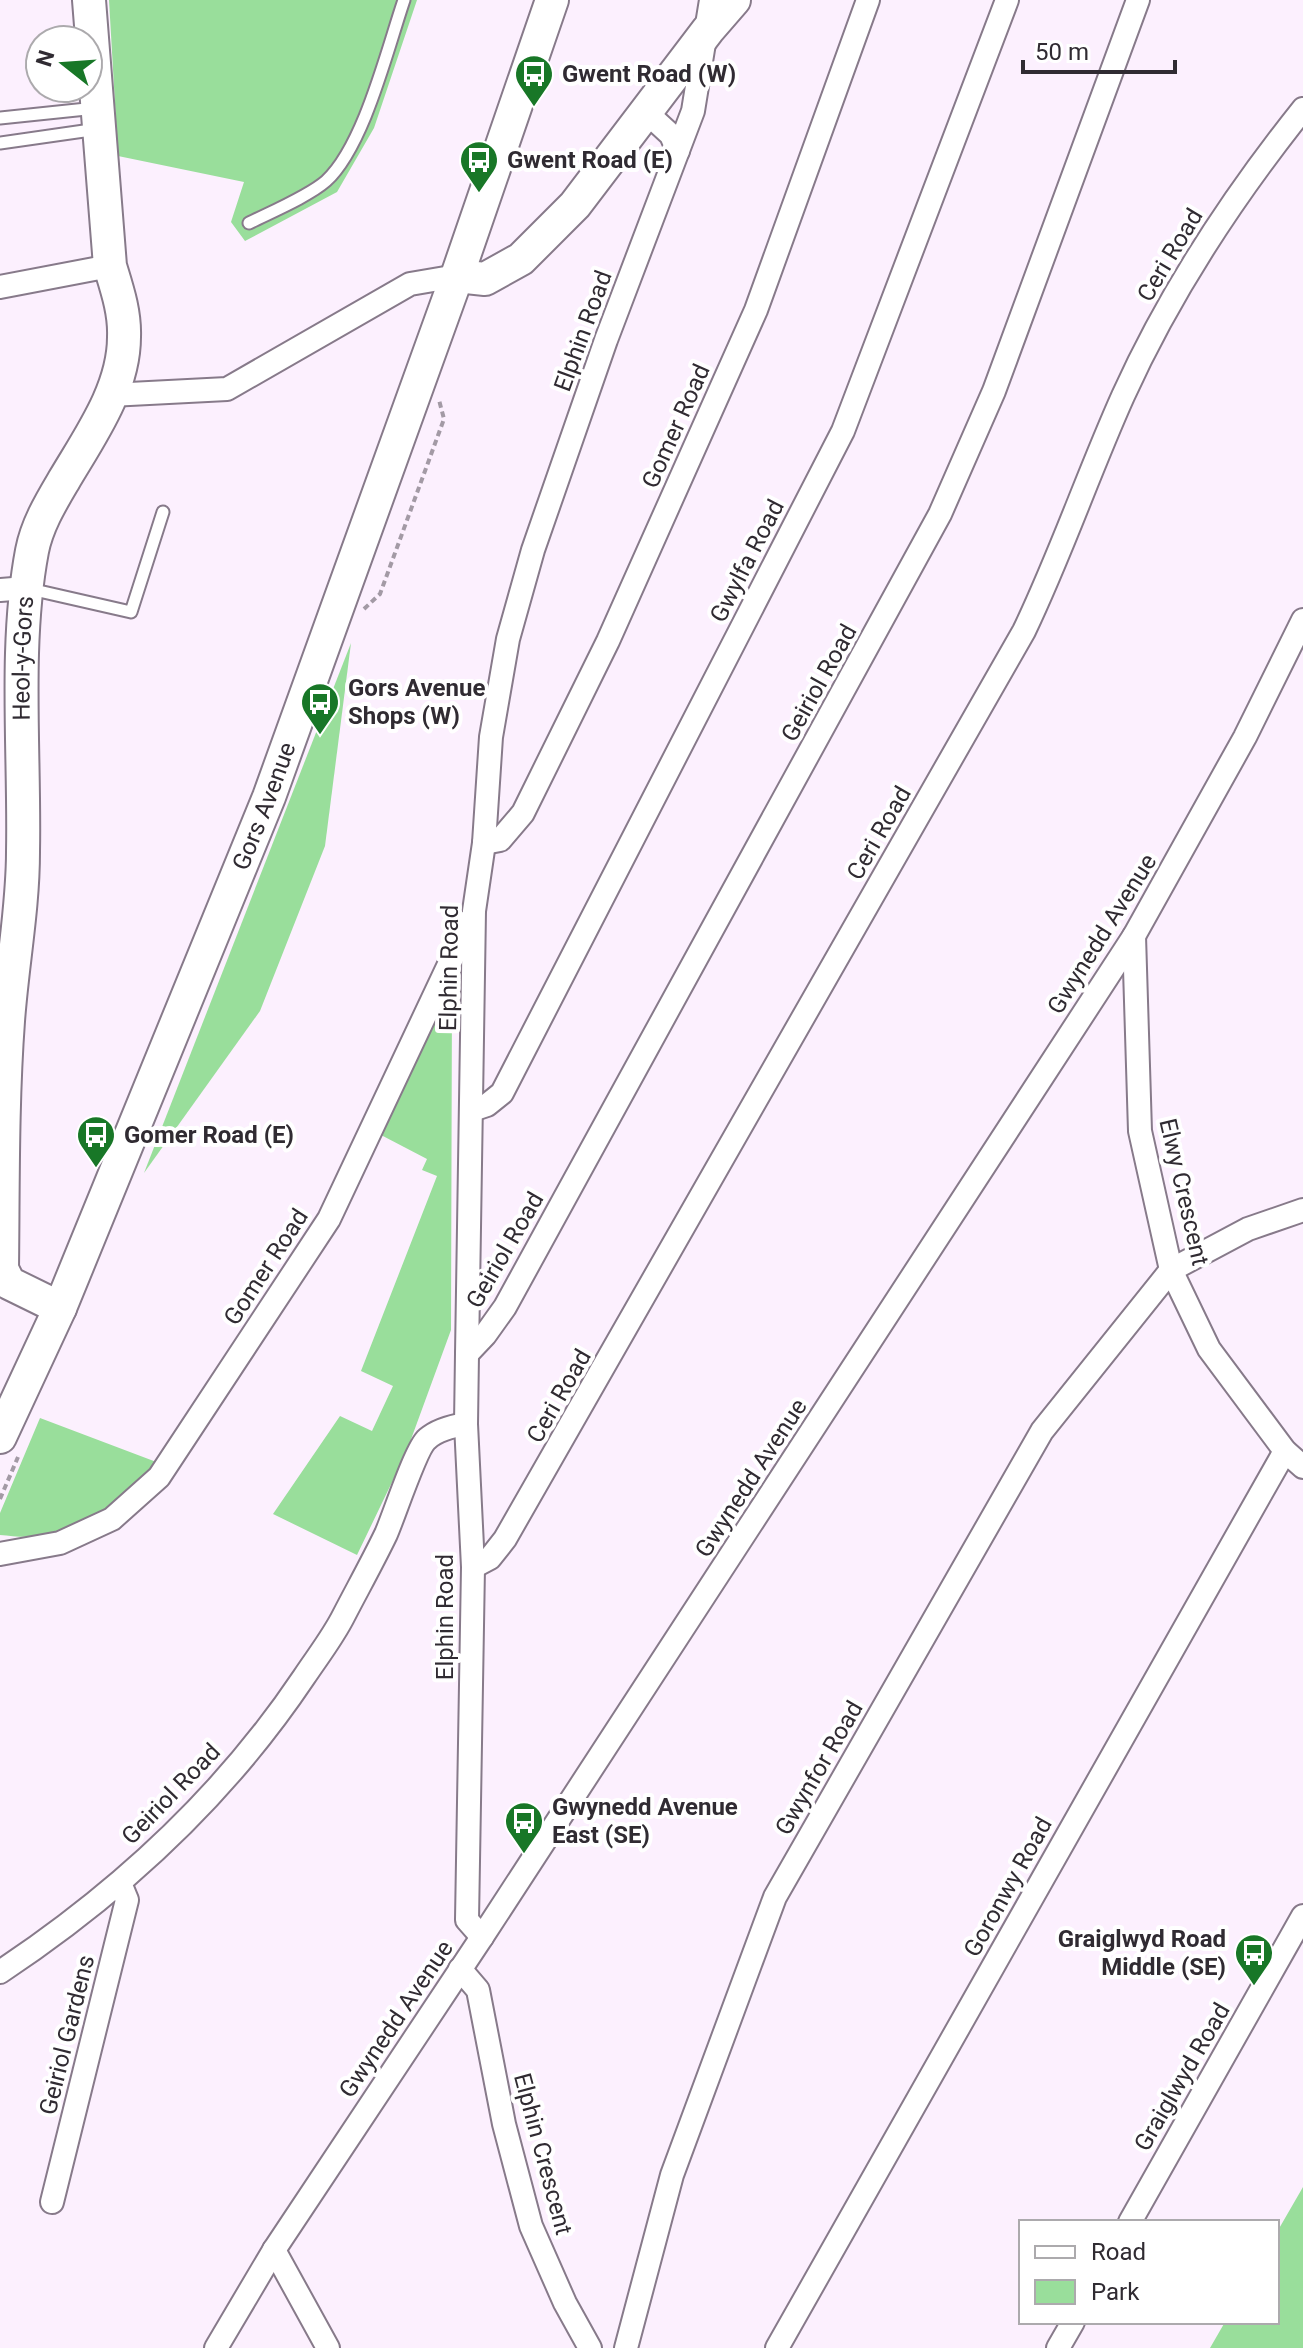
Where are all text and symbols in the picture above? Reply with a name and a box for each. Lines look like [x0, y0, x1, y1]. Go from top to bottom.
north arrow [24, 24, 104, 104]
scale bar [1023, 24, 1175, 74]
text: 50 m [1035, 38, 1089, 66]
text: N [31, 47, 60, 69]
bus stop icon: Gwent Road (W) [513, 53, 555, 108]
place label: Gwent Road (W) [562, 60, 736, 88]
bus stop icon: Gwent Road (E) [458, 139, 500, 194]
place label: Gwent Road (E) [507, 146, 673, 174]
street label: Ceri Road [1131, 203, 1209, 307]
street label: Elphin Road [548, 267, 618, 395]
street label: Gomer Road [636, 360, 716, 492]
street label: Gwylfa Road [704, 495, 790, 627]
street label: Heol-y-Gors [7, 595, 39, 721]
street label: Geiriol Road [775, 620, 863, 746]
place label: Gors Avenue Shops (W) [348, 674, 485, 730]
bus stop icon: Gors Avenue Shops (W) [299, 681, 341, 736]
street label: Gors Avenue [227, 738, 302, 874]
street label: Ceri Road [841, 781, 917, 885]
street label: Gwynedd Avenue [1042, 849, 1162, 1019]
street label: Elphin Road [434, 905, 464, 1031]
bus stop icon: Gomer Road (E) [75, 1114, 117, 1169]
street label: Elwy Crescent [1154, 1116, 1215, 1268]
place label: Gomer Road (E) [124, 1121, 294, 1149]
street label: Geiriol Road [461, 1187, 549, 1313]
street label: Gomer Road [218, 1204, 314, 1330]
street label: Ceri Road [521, 1344, 597, 1448]
street label: Gwynedd Avenue [689, 1394, 813, 1562]
street label: Elphin Road [431, 1554, 459, 1680]
street label: Gwynfor Road [769, 1696, 869, 1840]
street label: Geiriol Road [116, 1738, 226, 1850]
place label: Gwynedd Avenue East (SE) [552, 1793, 738, 1849]
bus stop icon: Gwynedd Avenue East (SE) [503, 1800, 545, 1855]
street label: Goronwy Road [958, 1812, 1058, 1962]
place label: Graiglwyd Road Middle (SE) [1058, 1925, 1226, 1981]
bus stop icon: Graiglwyd Road Middle (SE) [1233, 1932, 1275, 1987]
street label: Gwynedd Avenue [333, 1935, 459, 2103]
street label: Geiriol Gardens [34, 1952, 100, 2118]
street label: Graiglwyd Road [1128, 1998, 1236, 2156]
street label: Elphin Crescent [508, 2070, 578, 2238]
legend [1019, 2220, 1279, 2324]
text: Road [1091, 2238, 1146, 2266]
text: Park [1091, 2278, 1140, 2306]

